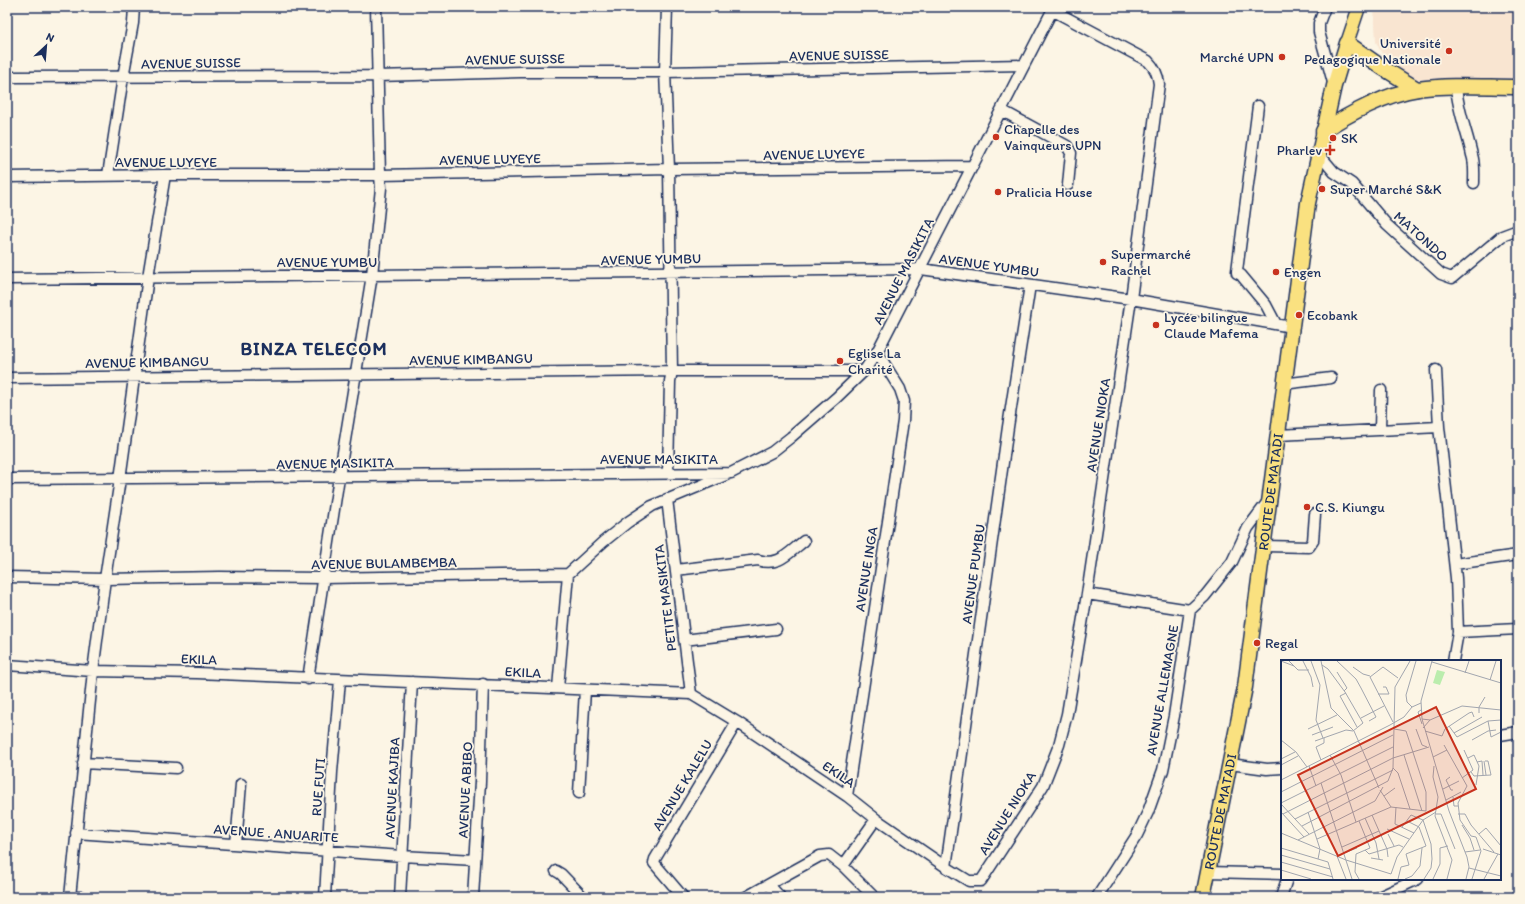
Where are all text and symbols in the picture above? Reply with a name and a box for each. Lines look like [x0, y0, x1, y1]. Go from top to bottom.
north arrow [26, 26, 66, 66]
text: N [44, 30, 56, 45]
place label: Université Pedagogique Nationale [1304, 35, 1441, 68]
street label: AVENUE SUISSE [789, 46, 889, 65]
marker: Université Pedagogique Nationale [1444, 46, 1454, 56]
place label: Marché UPN [1200, 49, 1274, 66]
street label: AVENUE SUISSE [465, 50, 565, 69]
marker: Marché UPN [1277, 52, 1287, 62]
street label: AVENUE SUISSE [141, 54, 241, 73]
place label: Chapelle des Vainqueurs UPN [1004, 121, 1101, 154]
place label: SK [1341, 130, 1358, 147]
marker: Chapelle des Vainqueurs UPN [991, 132, 1001, 142]
marker: SK [1328, 133, 1338, 143]
place label: Pharlev [1277, 142, 1323, 159]
street label: AVENUE LUYEYE [763, 145, 865, 164]
marker: Pharlev [1325, 145, 1335, 155]
street label: AVENUE LUYEYE [439, 150, 541, 169]
street label: AVENUE LUYEYE [115, 154, 217, 171]
place label: Super Marché S&K [1330, 181, 1442, 198]
place label: Pralicia House [1006, 184, 1093, 201]
marker: Super Marché S&K [1317, 184, 1327, 194]
marker: Pralicia House [993, 187, 1003, 197]
street label: MATONDO [1390, 208, 1451, 265]
street label: AVENUE MASIKITA [869, 215, 938, 328]
place label: Supermarché Rachel [1111, 246, 1191, 279]
street label: AVENUE YUMBU [601, 250, 701, 269]
street label: AVENUE YUMBU [938, 250, 1040, 281]
street label: AVENUE YUMBU [277, 254, 377, 271]
marker: Supermarché Rachel [1098, 257, 1108, 267]
place label: Engen [1284, 264, 1321, 281]
marker: Engen [1271, 267, 1281, 277]
place label: Ecobank [1307, 307, 1359, 324]
place label: Lycée bilingue Claude Mafema [1164, 309, 1259, 342]
marker: Ecobank [1294, 310, 1304, 320]
marker: Lycée bilingue Claude Mafema [1151, 320, 1161, 330]
district label: BINZA TELECOM [240, 338, 388, 360]
place label: Eglise La Charité [848, 345, 902, 378]
street label: AVENUE KIMBANGU [409, 350, 533, 369]
street label: AVENUE KIMBANGU [85, 353, 209, 372]
marker: Eglise La Charité [835, 356, 845, 366]
street label: AVENUE NIOKA [1083, 377, 1114, 473]
street label: ROUTE DE MATADI [1255, 432, 1287, 552]
street label: AVENUE MASIKITA [600, 451, 718, 468]
street label: AVENUE MASIKITA [276, 454, 394, 473]
place label: C.S. Kiungu [1315, 499, 1385, 516]
marker: C.S. Kiungu [1302, 502, 1312, 512]
street label: AVENUE PUMBU [958, 523, 989, 625]
street label: AVENUE INGA [851, 525, 882, 613]
street label: PETITE MASIKITA [650, 543, 680, 652]
street label: AVENUE BULAMBEMBA [311, 554, 457, 573]
street label: AVENUE ALLEMAGNE [1143, 623, 1182, 757]
place label: Regal [1265, 635, 1298, 652]
marker: Regal [1252, 638, 1262, 648]
street label: EKILA [181, 650, 217, 669]
inset map [1281, 660, 1501, 880]
street label: EKILA [504, 663, 542, 682]
street label: AVENUE KAJIBA [381, 737, 404, 839]
street label: AVENUE KALELU [649, 737, 716, 834]
street label: AVENUE ABIBO [454, 741, 477, 839]
street label: ROUTE DE MATADI [1201, 752, 1240, 871]
street label: RUE FUTI [308, 757, 329, 817]
street label: EKILA [819, 757, 859, 792]
street label: AVENUE NIOKA [975, 768, 1040, 858]
street label: AVENUE . ANUARITE [213, 821, 339, 846]

